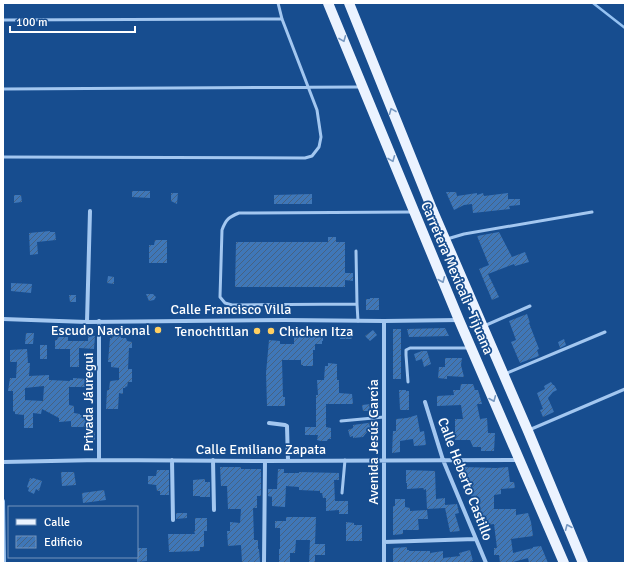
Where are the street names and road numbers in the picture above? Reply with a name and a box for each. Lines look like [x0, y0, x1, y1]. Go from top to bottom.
street label: Carretera Mexicali - Tijuana [417, 199, 497, 357]
street label: Calle Francisco Villa [171, 301, 291, 318]
street label: Privada Jáuregui [80, 352, 97, 452]
street label: Avenida Jesús García [365, 379, 382, 505]
street label: Calle Heberto Castillo [434, 415, 496, 543]
street label: Calle Emiliano Zapata [196, 441, 326, 458]

